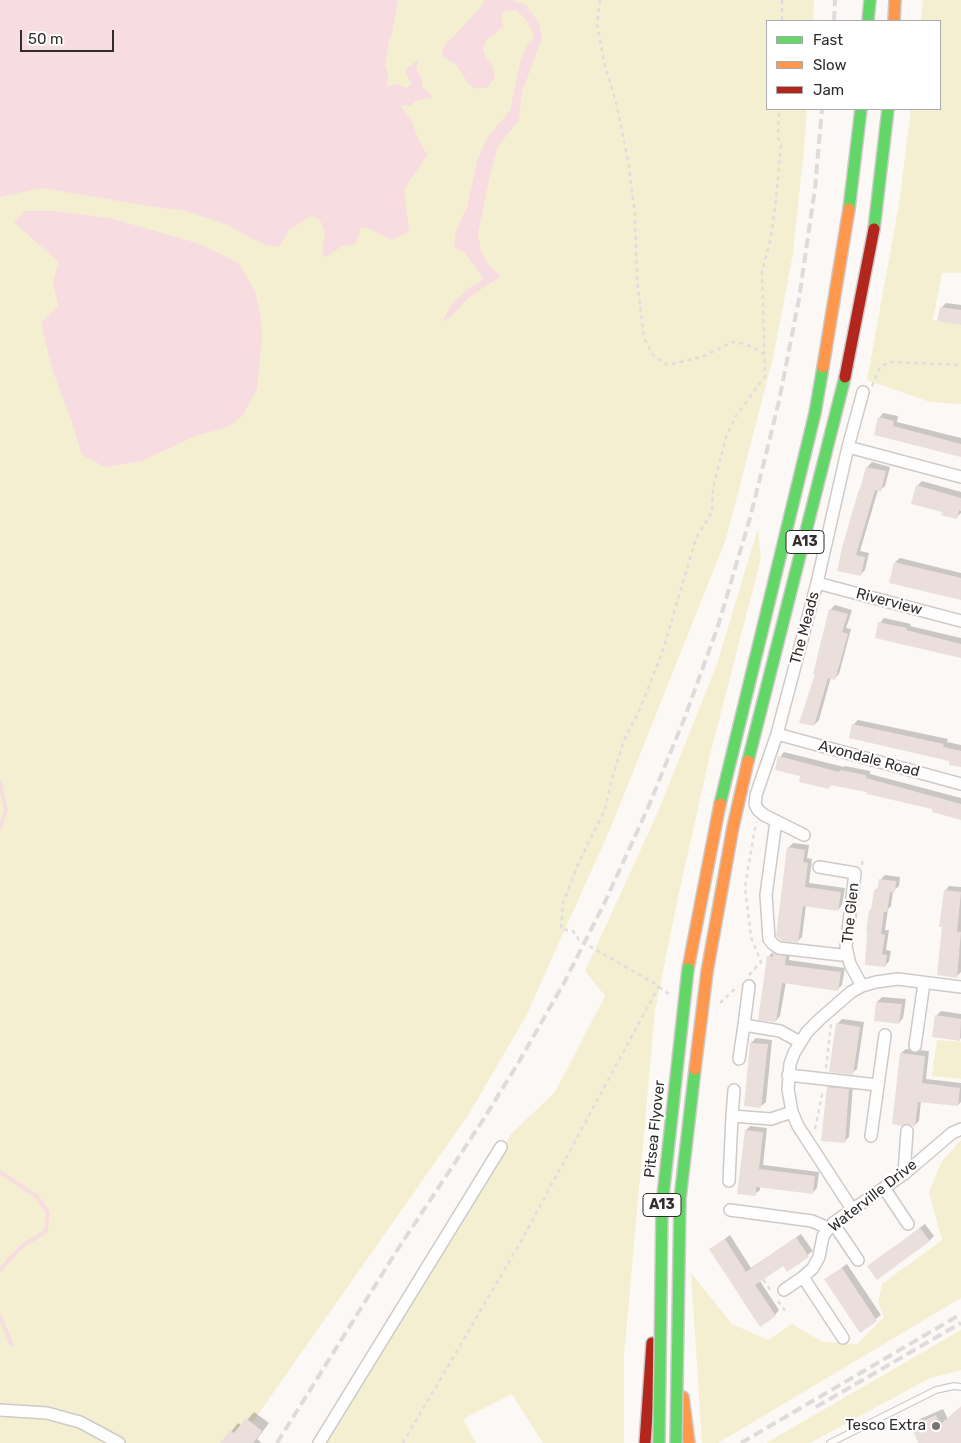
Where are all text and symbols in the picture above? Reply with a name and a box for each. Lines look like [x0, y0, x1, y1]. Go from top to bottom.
scale bar [22, 20, 116, 52]
legend [766, 20, 941, 110]
text: 50 m [28, 30, 63, 48]
text: Fast [813, 31, 843, 49]
text: Slow [813, 56, 846, 74]
text: Jam [813, 81, 844, 99]
road number: A13 [786, 530, 824, 554]
street label: Riverview [854, 585, 924, 619]
street label: The Meads [787, 590, 823, 666]
street label: Avondale Road [817, 737, 921, 781]
street label: The Glen [839, 882, 863, 944]
street label: Pitsea Flyover [641, 1079, 669, 1179]
street label: Waterville Drive [825, 1156, 921, 1236]
road number: A13 [643, 1194, 681, 1216]
place label: Tesco Extra [845, 1417, 926, 1435]
marker: Tesco Extra [930, 1420, 942, 1432]

